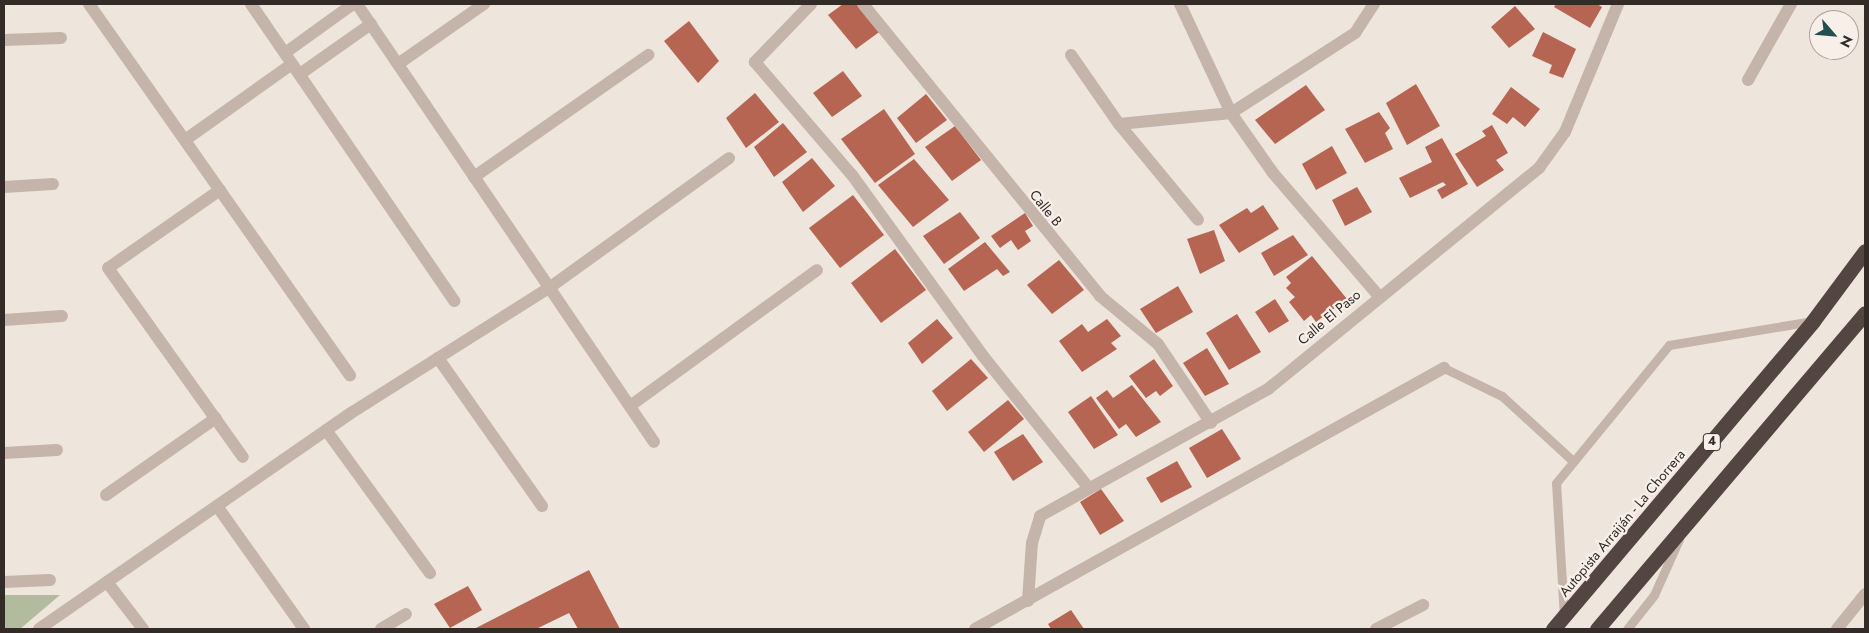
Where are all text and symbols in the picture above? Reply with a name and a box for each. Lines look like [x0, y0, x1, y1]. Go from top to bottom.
north arrow [1809, 10, 1859, 60]
text: N [1835, 32, 1858, 51]
street label: Calle B [1026, 186, 1066, 230]
street label: Calle El Paso [1294, 286, 1364, 348]
road number: 4 [1702, 432, 1722, 452]
street label: Autopista Arraiján - La Chorrera [1555, 446, 1689, 600]

